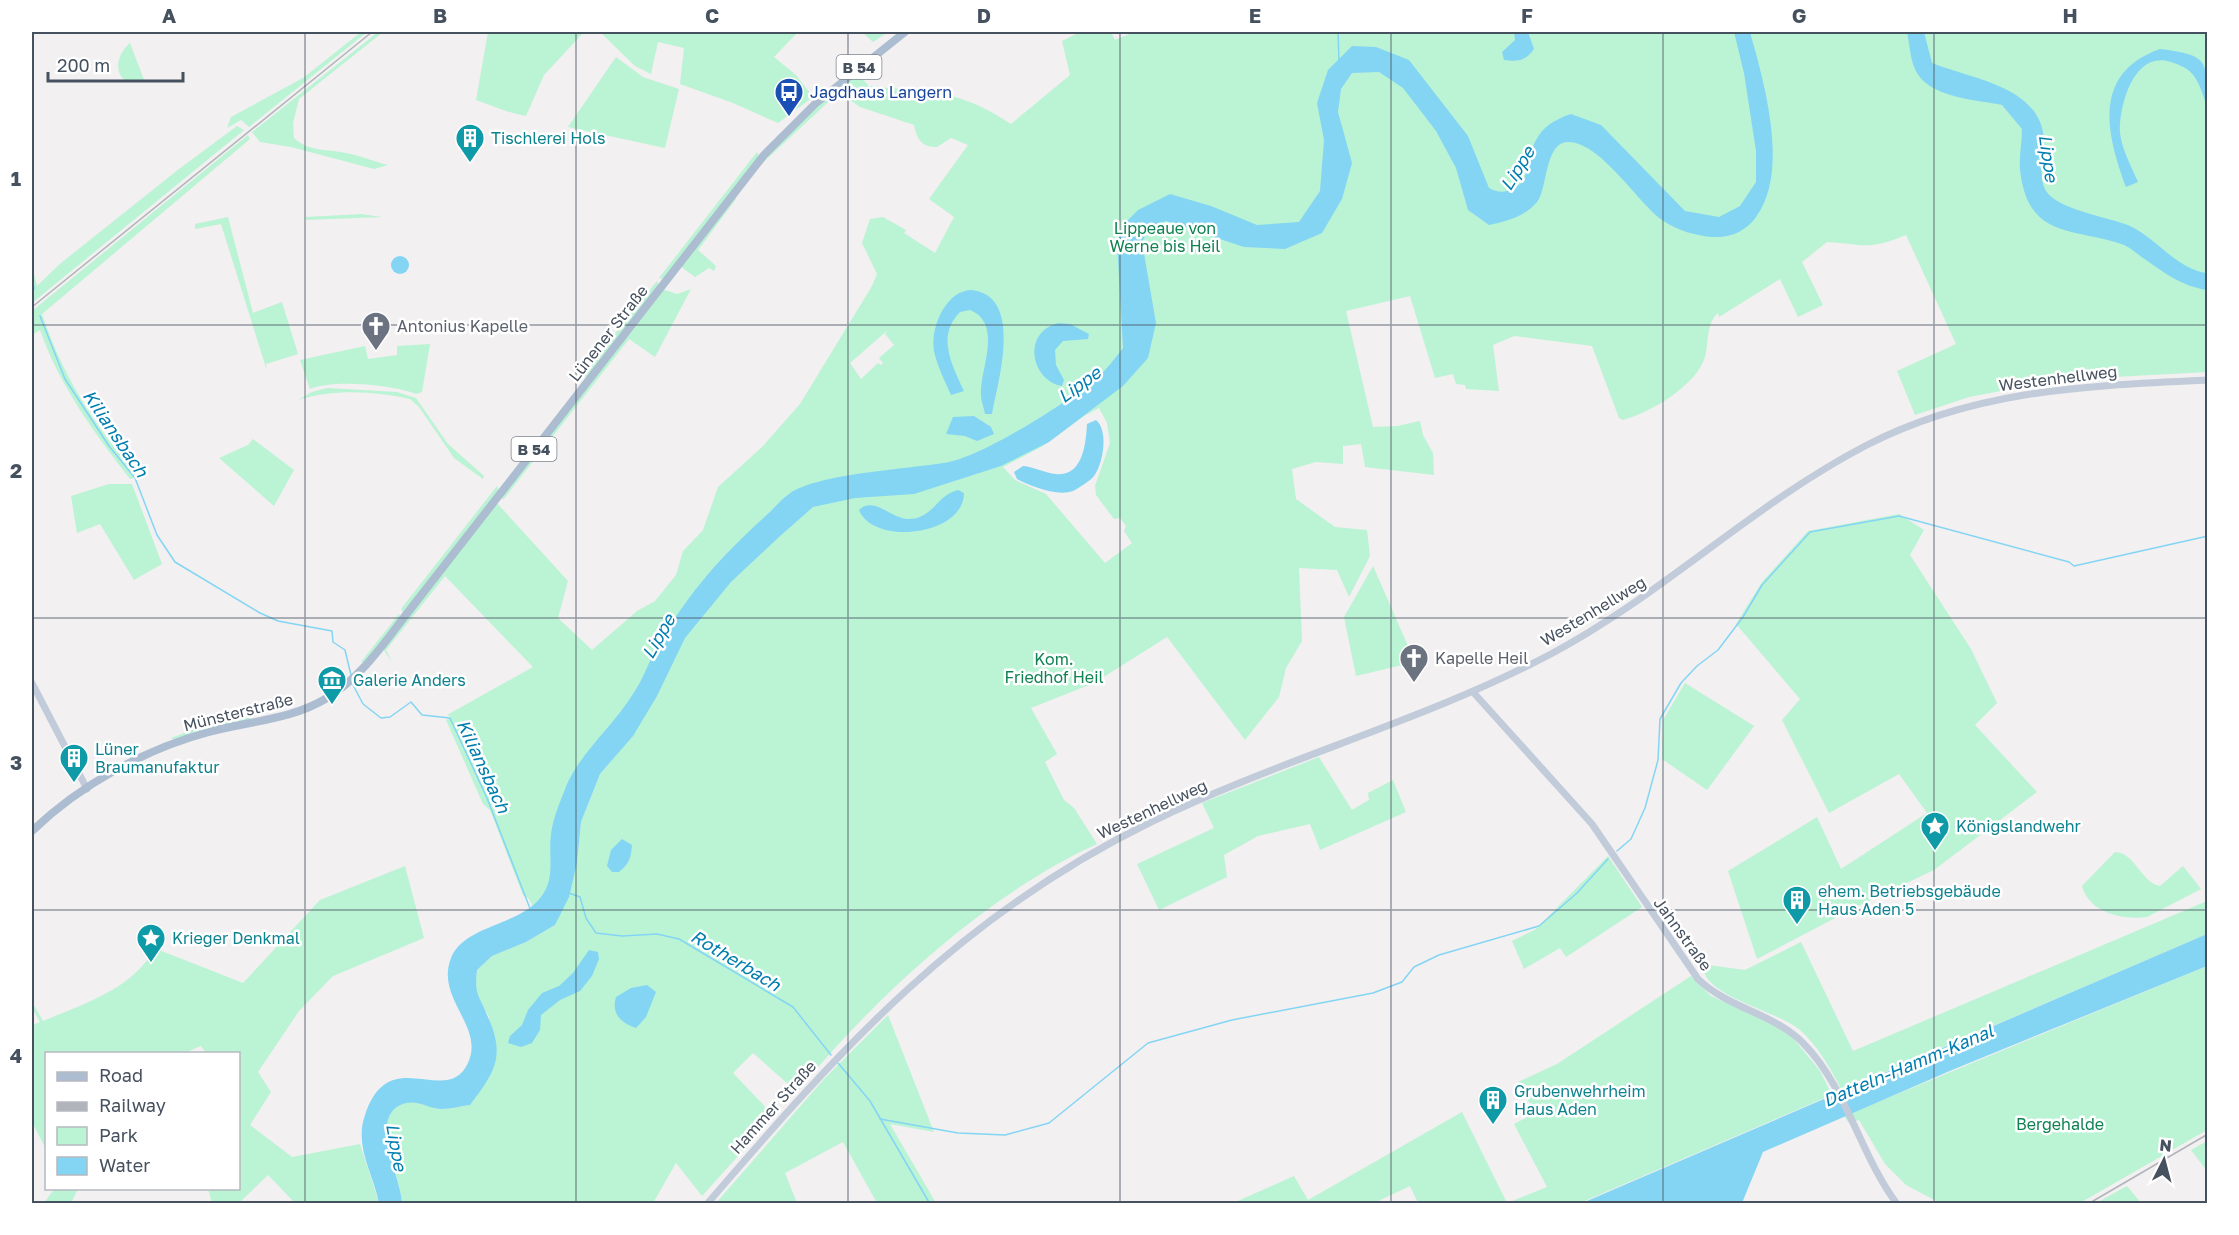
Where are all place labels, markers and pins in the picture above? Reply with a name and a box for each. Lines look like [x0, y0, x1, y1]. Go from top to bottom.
bus stop icon: Jagdhaus Langern [773, 76, 805, 118]
place label: Jagdhaus Langern [810, 82, 952, 102]
building icon: Tischlerei Hols [454, 122, 486, 164]
place label: Tischlerei Hols [491, 128, 606, 148]
church icon: Antonius Kapelle [360, 310, 392, 352]
place label: Antonius Kapelle [397, 316, 528, 336]
church icon: Kapelle Heil [1398, 642, 1430, 684]
place label: Kapelle Heil [1435, 648, 1528, 668]
museum icon: Galerie Anders [316, 664, 348, 706]
place label: Galerie Anders [353, 670, 466, 690]
place label: Lüner Braumanufaktur [95, 739, 219, 777]
building icon: Lüner Braumanufaktur [58, 742, 90, 784]
place icon: Königslandwehr [1919, 810, 1951, 852]
place label: Königslandwehr [1956, 816, 2081, 836]
place label: ehem. Betriebsgebäude Haus Aden 5 [1818, 881, 2001, 919]
building icon: ehem. Betriebsgebäude Haus Aden 5 [1781, 884, 1813, 926]
place icon: Krieger Denkmal [135, 922, 167, 964]
place label: Krieger Denkmal [172, 928, 300, 948]
place label: Grubenwehrheim Haus Aden [1514, 1081, 1646, 1119]
building icon: Grubenwehrheim Haus Aden [1477, 1084, 1509, 1126]

